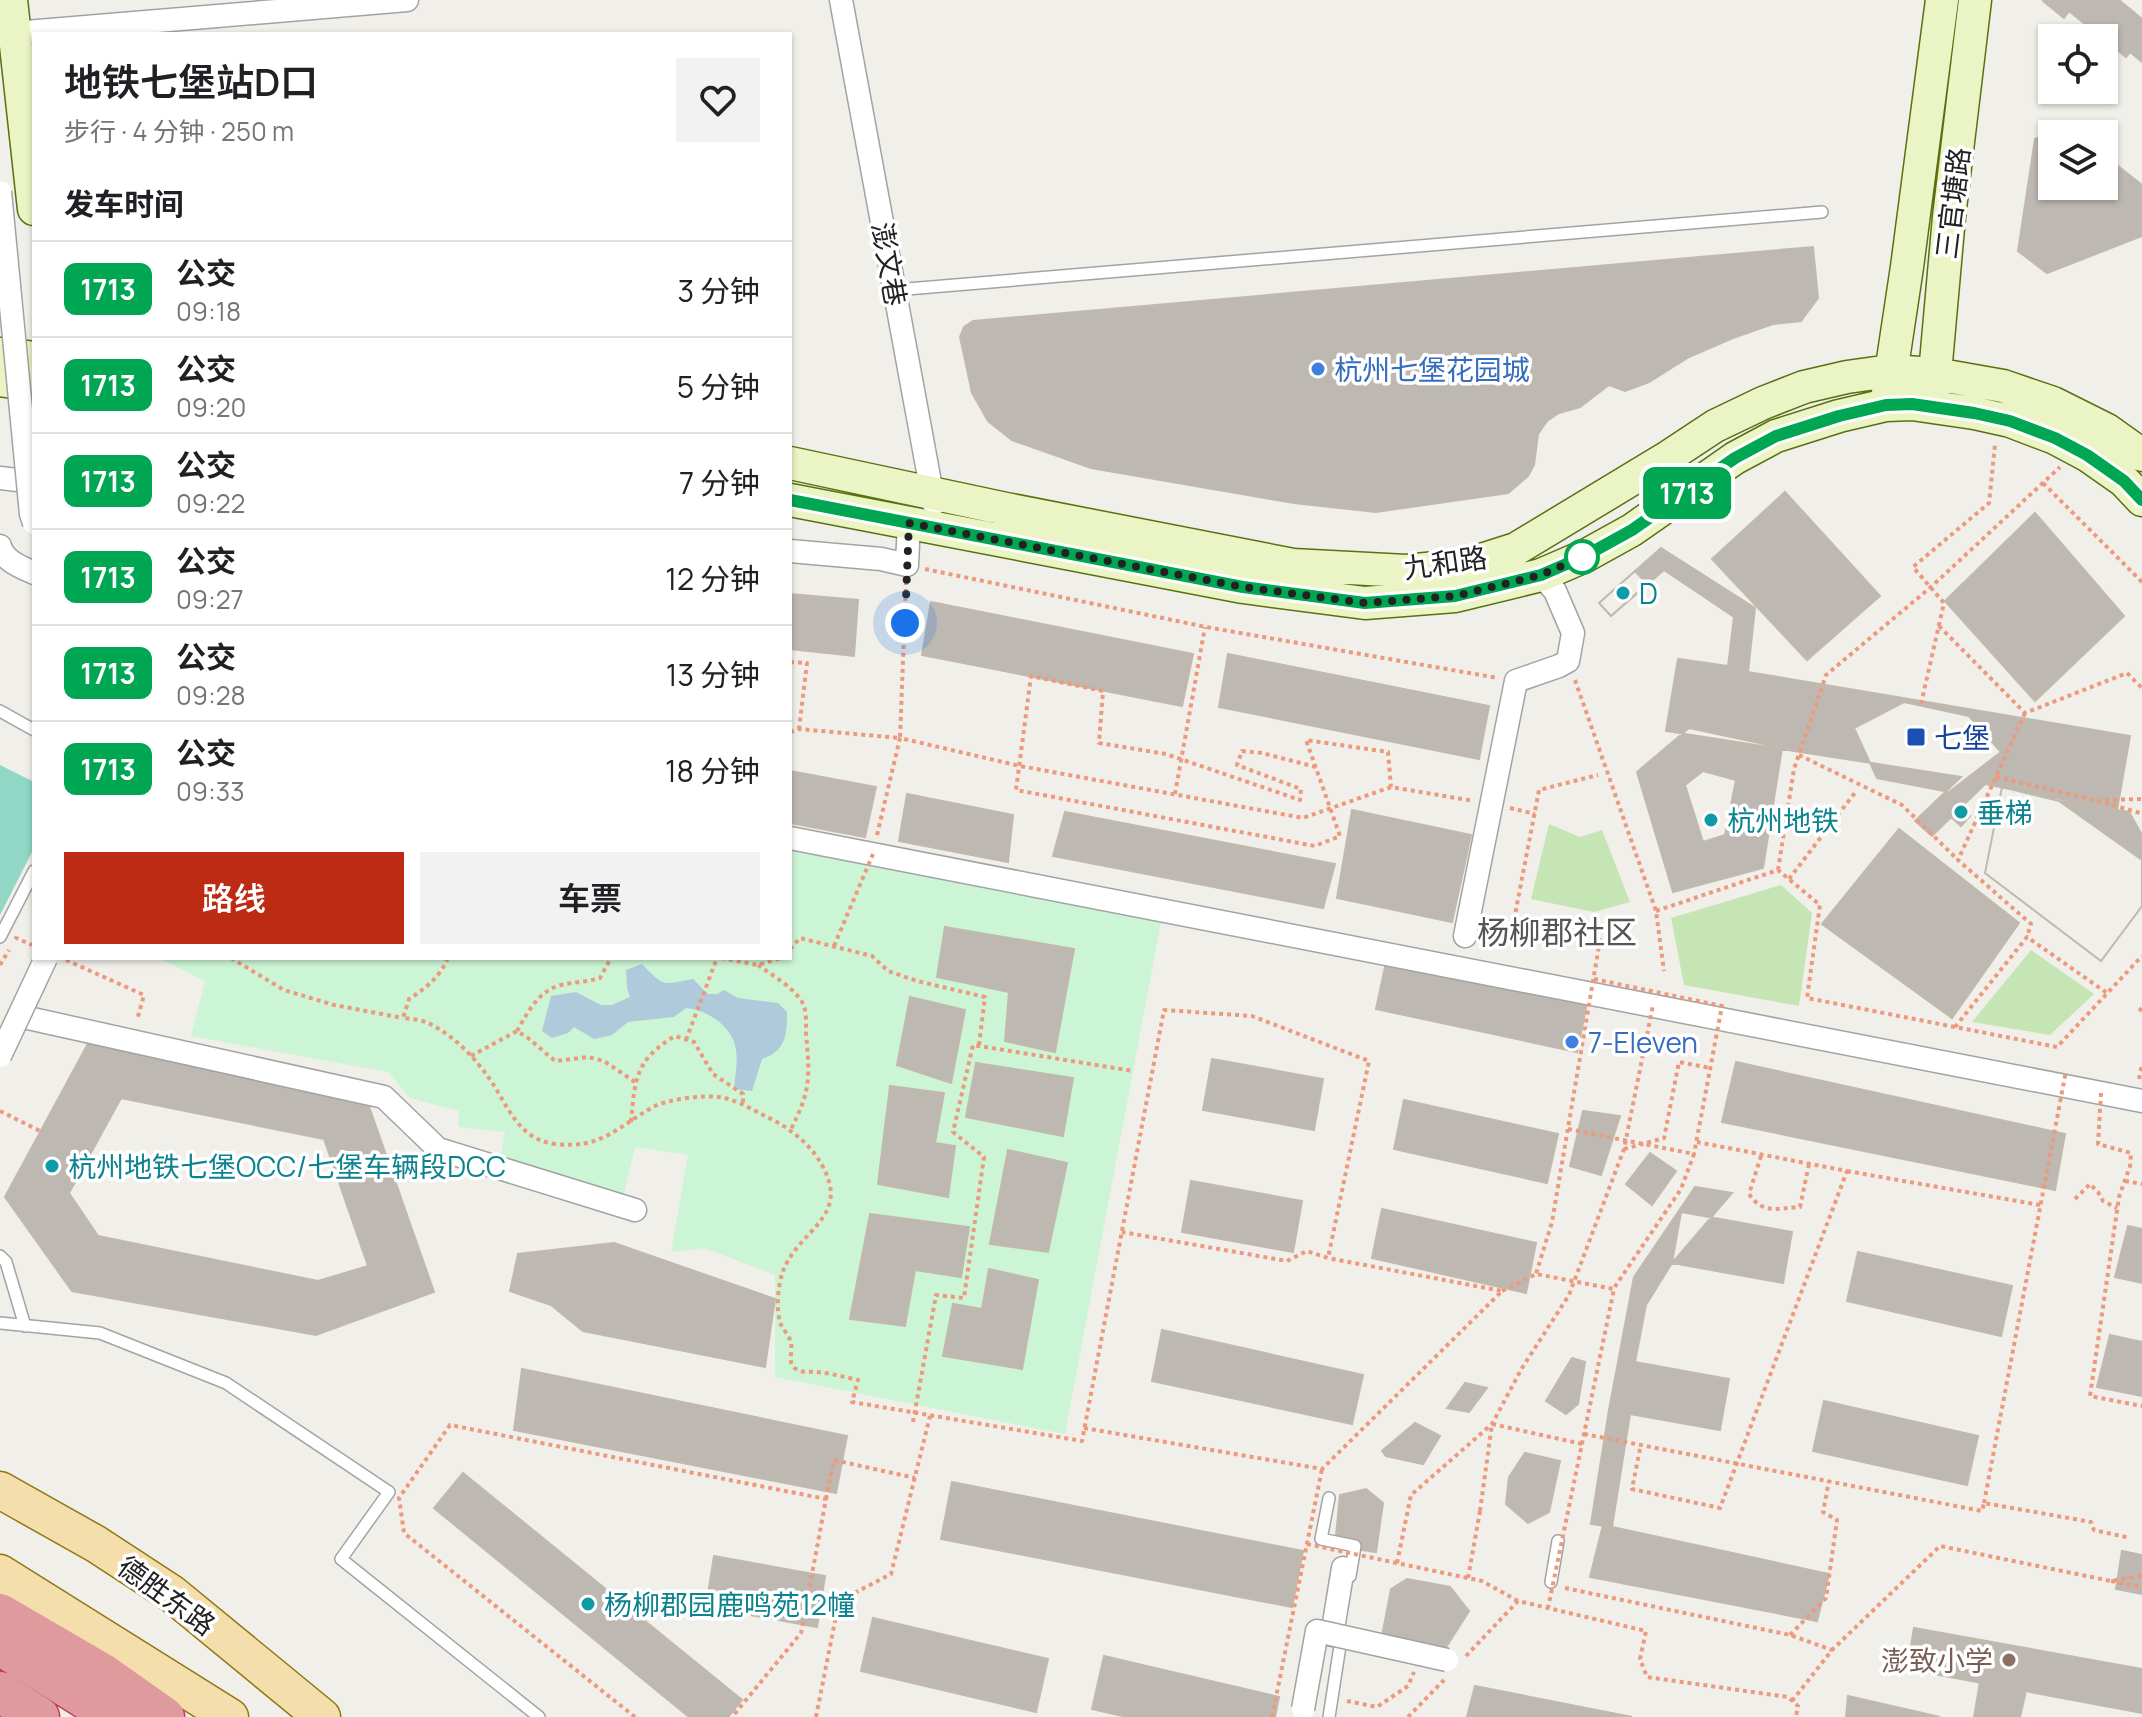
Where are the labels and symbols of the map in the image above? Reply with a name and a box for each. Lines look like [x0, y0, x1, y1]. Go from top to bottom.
street label: 三官塘路 [1926, 145, 1978, 261]
street label: 澎文巷 [864, 219, 916, 309]
place label: 杭州七堡花园城 [1334, 350, 1530, 388]
marker: 杭州七堡花园城 [1309, 360, 1327, 378]
line badge: 1713 [1631, 467, 1743, 519]
street label: 九和路 [1401, 537, 1489, 587]
unlabelled marker [1565, 540, 1599, 574]
place label: D [1639, 574, 1658, 612]
marker: D [1614, 584, 1632, 602]
your location [885, 603, 925, 643]
place label: 七堡 [1934, 718, 1990, 756]
marker: 七堡 [1905, 726, 1927, 748]
place label: 垂梯 [1977, 793, 2033, 831]
place label: 杭州地铁 [1727, 801, 1839, 839]
marker: 垂梯 [1952, 803, 1970, 821]
marker: 杭州地铁 [1702, 811, 1720, 829]
district label: 杨柳郡社区 [1477, 910, 1637, 954]
place label: 7-Eleven [1588, 1023, 1698, 1061]
marker: 7-Eleven [1563, 1033, 1581, 1051]
place label: 杭州地铁七堡OCC/七堡车辆段DCC [68, 1147, 506, 1185]
marker: 杭州地铁七堡OCC/七堡车辆段DCC [43, 1157, 61, 1175]
street label: 德胜东路 [111, 1547, 223, 1643]
place label: 杨柳郡园鹿鸣苑12幢 [604, 1585, 855, 1623]
marker: 杨柳郡园鹿鸣苑12幢 [579, 1595, 597, 1613]
place label: 澎致小学 [1881, 1641, 1993, 1679]
marker: 澎致小学 [2000, 1651, 2018, 1669]

